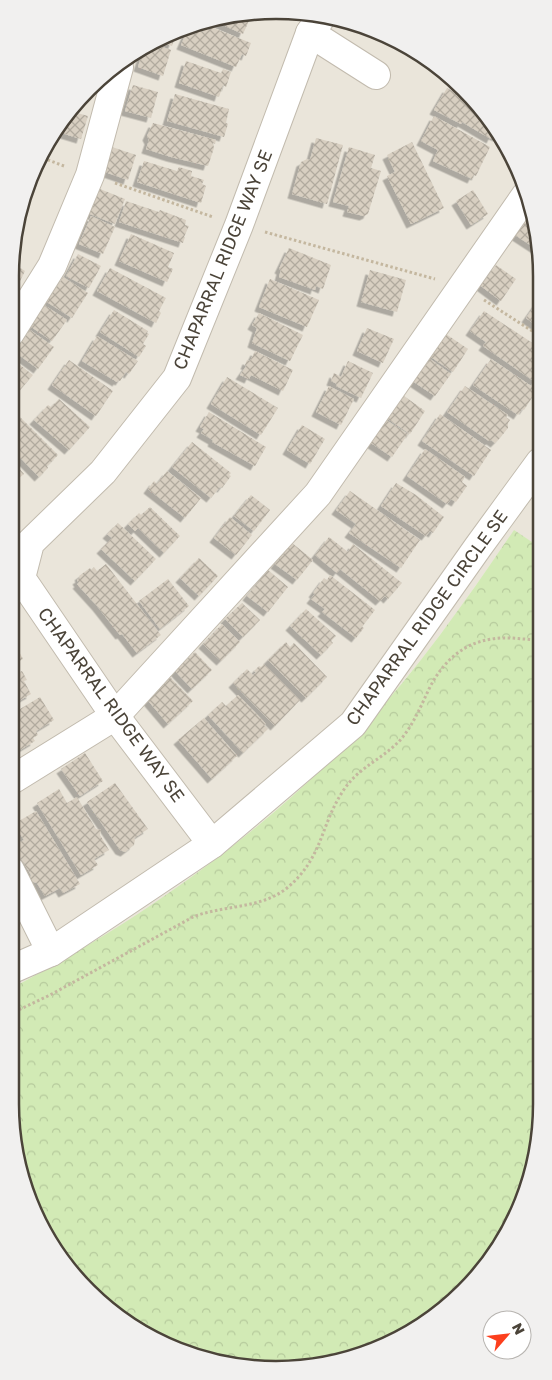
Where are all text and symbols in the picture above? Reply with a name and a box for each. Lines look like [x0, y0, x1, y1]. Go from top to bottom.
street label: CHAPARRAL RIDGE WAY SE [168, 146, 276, 373]
street label: CHAPARRAL RIDGE CIRCLE SE [341, 505, 512, 729]
street label: CHAPARRAL RIDGE WAY SE [34, 603, 190, 806]
north arrow [482, 1310, 532, 1360]
text: N [509, 1320, 529, 1337]

